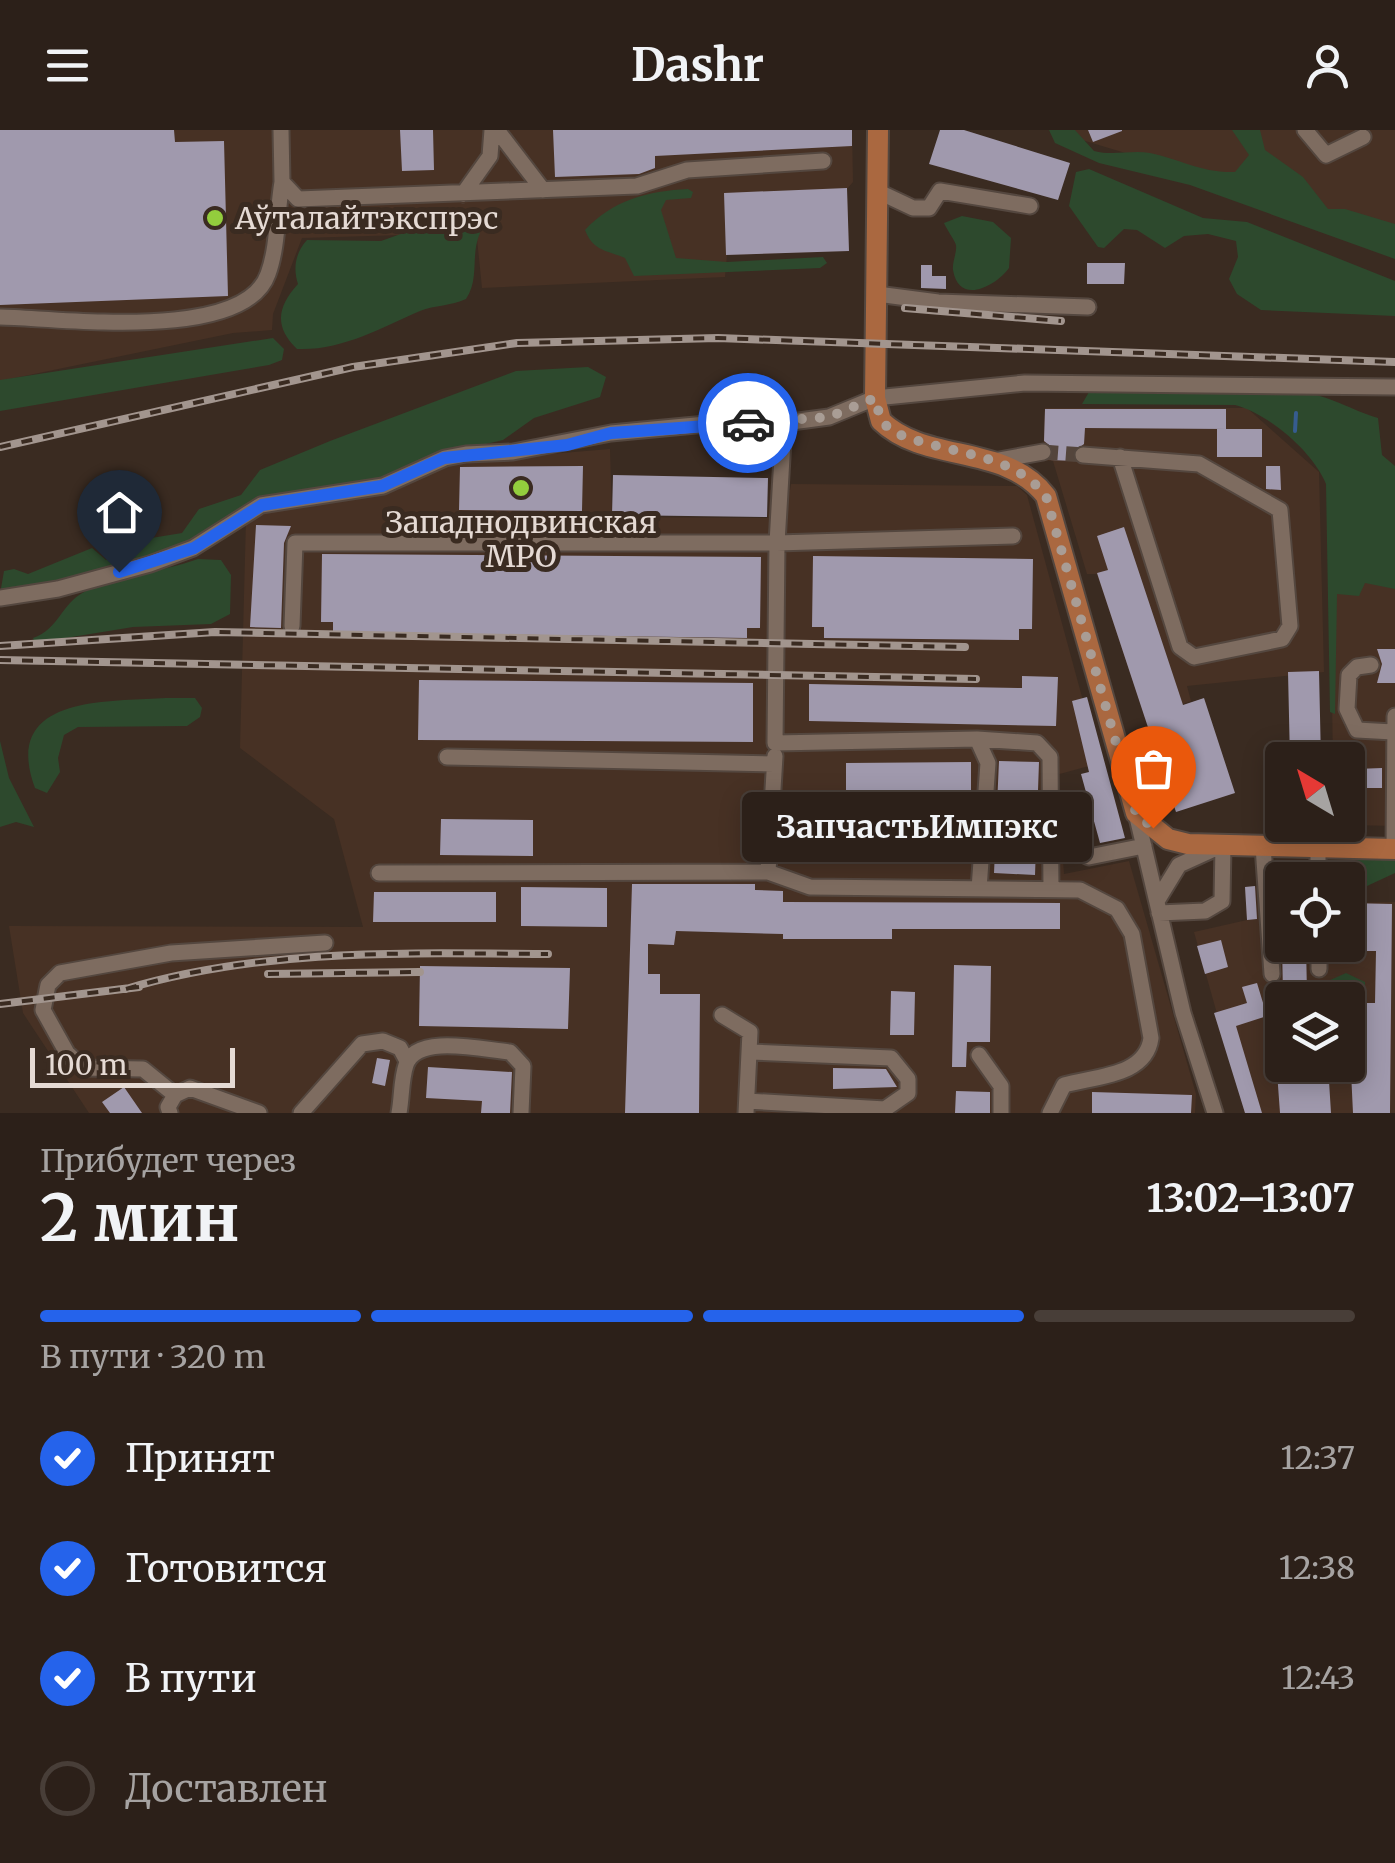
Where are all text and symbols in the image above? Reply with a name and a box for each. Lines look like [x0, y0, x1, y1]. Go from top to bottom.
text: Dashr [631, 37, 764, 93]
icon: menu [40, 38, 95, 93]
icon: person [1300, 38, 1355, 93]
place label: Аўталайтэкспрэс [234, 199, 498, 237]
marker: Аўталайтэкспрэс [204, 207, 226, 229]
courier [698, 373, 798, 473]
icon: car [721, 396, 776, 451]
pin [77, 470, 162, 573]
marker: Западнодвинская МРО [510, 477, 532, 499]
icon: home [92, 485, 147, 540]
place label: Западнодвинская МРО [385, 503, 657, 575]
pin [1111, 726, 1196, 829]
icon: bag [1126, 741, 1181, 796]
north arrow [1265, 742, 1365, 842]
map controls [1265, 742, 1365, 1082]
callout: ЗапчастьИмпэкс [743, 793, 1093, 863]
text: ЗапчастьИмпэкс [776, 807, 1058, 847]
button: locate [1265, 862, 1365, 962]
button: layers [1265, 982, 1365, 1082]
scale bar [30, 1043, 235, 1088]
text: 100 m [45, 1047, 127, 1083]
text: Прибудет через [40, 1141, 296, 1181]
text: 13:02–13:07 [1147, 1175, 1355, 1222]
text: 2 мин [40, 1177, 240, 1259]
text: В пути · 320 m [40, 1337, 265, 1377]
icon: check [40, 1431, 95, 1486]
text: Принят [125, 1435, 275, 1482]
text: 12:37 [1280, 1438, 1355, 1478]
icon: check [40, 1541, 95, 1596]
text: Готовится [125, 1545, 327, 1592]
text: 12:38 [1279, 1548, 1355, 1588]
icon: check [40, 1651, 95, 1706]
text: В пути [125, 1655, 257, 1702]
text: 12:43 [1281, 1658, 1355, 1698]
text: Доставлен [125, 1765, 328, 1812]

